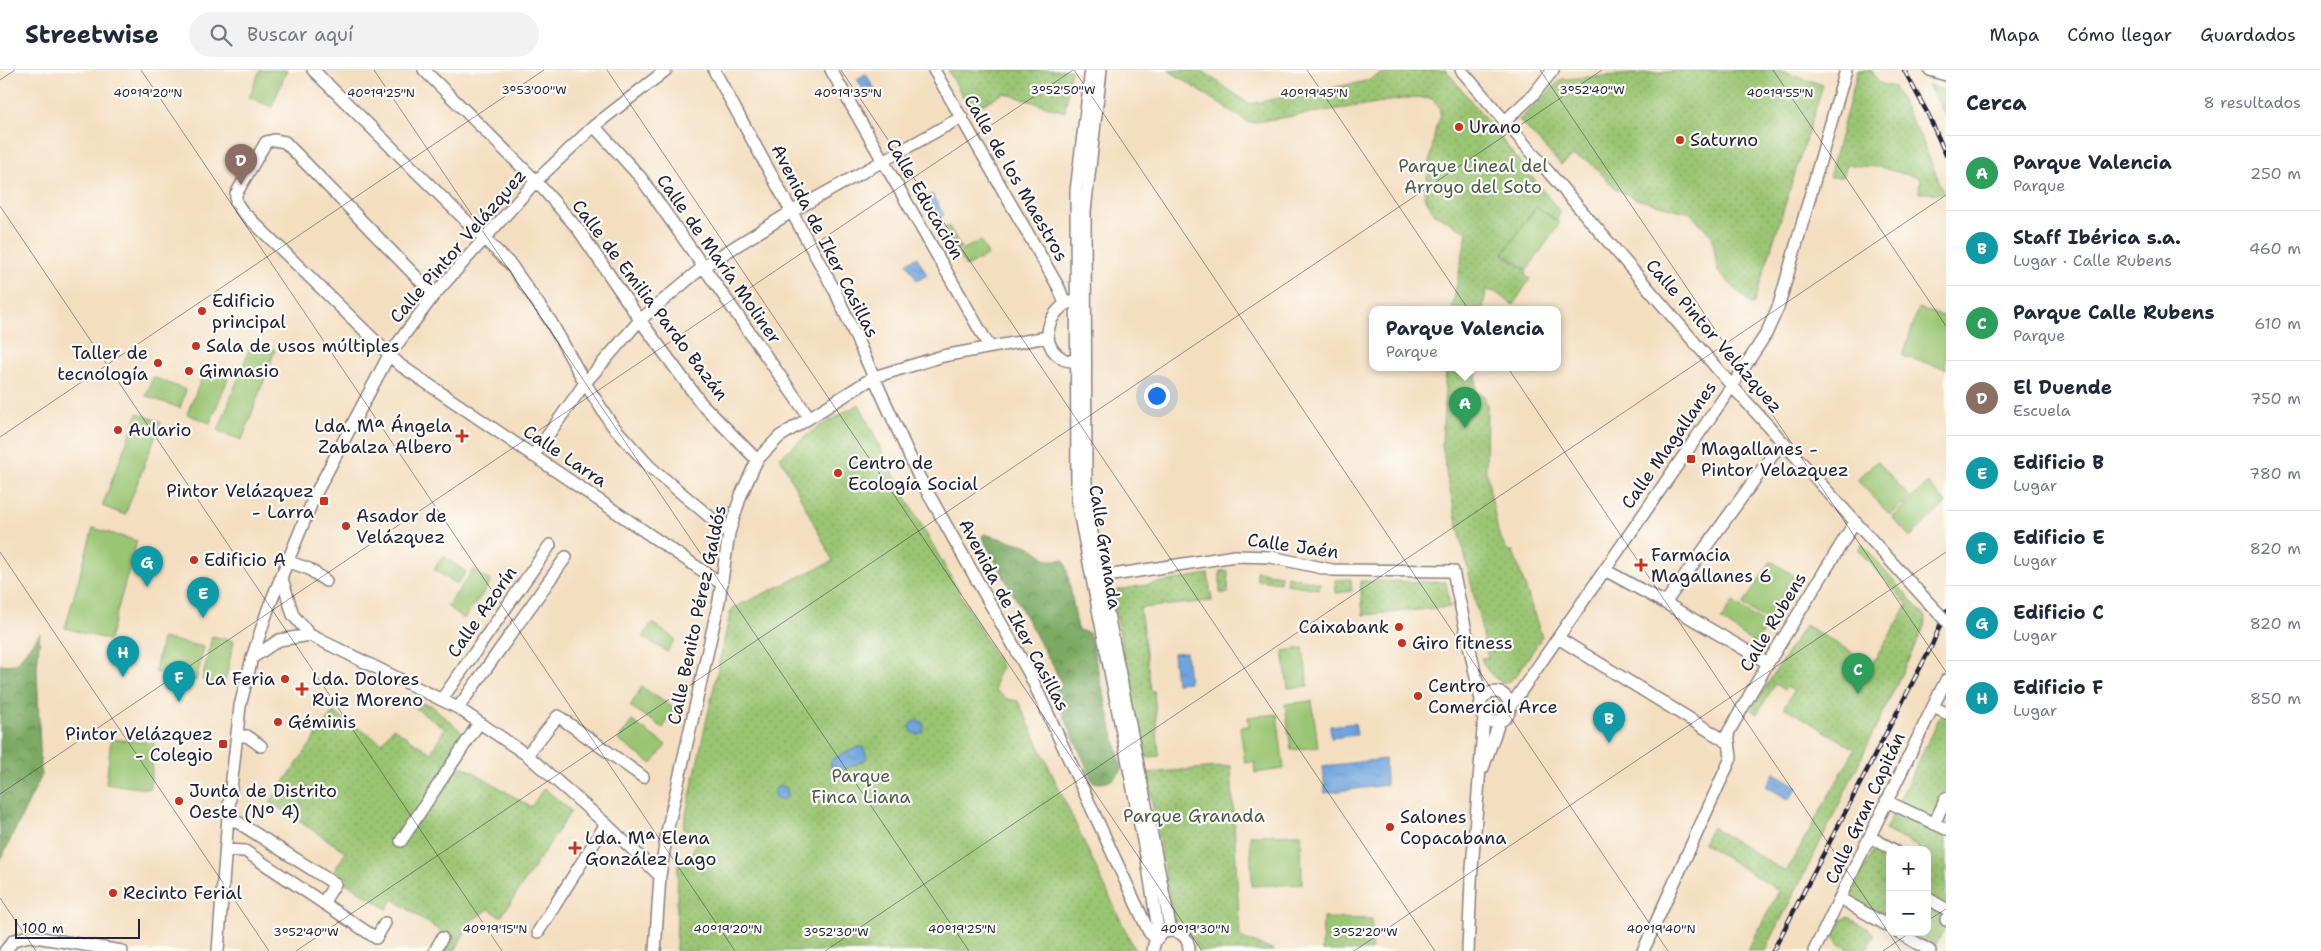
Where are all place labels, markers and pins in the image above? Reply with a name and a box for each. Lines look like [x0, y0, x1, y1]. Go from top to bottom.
place label: Urano [1469, 115, 1521, 139]
marker: Urano [1453, 121, 1465, 133]
place label: Saturno [1690, 128, 1758, 152]
marker: Saturno [1674, 134, 1686, 146]
pin: D [225, 144, 257, 185]
place label: Edificio principal [212, 289, 286, 334]
marker: Edificio principal [196, 305, 208, 317]
place label: Sala de usos múltiples [206, 334, 400, 358]
marker: Sala de usos múltiples [190, 340, 202, 352]
place label: Taller de tecnología [57, 341, 148, 386]
marker: Taller de tecnología [152, 357, 164, 369]
place label: Gimnasio [199, 359, 279, 383]
marker: Gimnasio [183, 365, 195, 377]
pin: A [1449, 387, 1481, 428]
place label: Lda. Mª Ángela Zabalza Albero [314, 414, 452, 459]
place label: Aulario [128, 418, 191, 442]
marker: Aulario [112, 424, 124, 436]
marker: Lda. Mª Ángela Zabalza Albero [456, 430, 468, 442]
place label: Magallanes - Pintor Velazquez [1701, 437, 1849, 482]
place label: Centro de Ecología Social [848, 451, 979, 496]
marker: Magallanes - Pintor Velazquez [1685, 453, 1697, 465]
marker: Centro de Ecología Social [832, 467, 844, 479]
place label: Pintor Velázquez - Larra [166, 479, 314, 524]
marker: Pintor Velázquez - Larra [318, 495, 330, 507]
place label: Asador de Velázquez [356, 504, 447, 549]
marker: Asador de Velázquez [340, 520, 352, 532]
place label: Farmacia Magallanes 6 [1651, 543, 1772, 588]
pin: G [131, 546, 163, 587]
place label: Edificio A [204, 548, 286, 572]
marker: Edificio A [188, 554, 200, 566]
marker: Farmacia Magallanes 6 [1635, 559, 1647, 571]
pin: E [187, 577, 219, 618]
place label: Caixabank [1299, 615, 1389, 639]
marker: Caixabank [1393, 621, 1405, 633]
place label: Giro fitness [1412, 631, 1513, 655]
pin: H [107, 636, 139, 677]
marker: Giro fitness [1396, 637, 1408, 649]
pin: C [1842, 653, 1874, 694]
pin: F [163, 661, 195, 702]
place label: La Feria [205, 667, 275, 691]
place label: Lda. Dolores Ruiz Moreno [312, 667, 423, 712]
marker: La Feria [279, 673, 291, 685]
place label: Centro Comercial Arce [1428, 674, 1558, 719]
marker: Lda. Dolores Ruiz Moreno [296, 683, 308, 695]
marker: Centro Comercial Arce [1412, 690, 1424, 702]
pin: B [1593, 702, 1625, 743]
place label: Géminis [288, 710, 356, 734]
marker: Géminis [272, 716, 284, 728]
place label: Pintor Velázquez - Colegio [65, 722, 213, 767]
marker: Pintor Velázquez - Colegio [217, 738, 229, 750]
place label: Junta de Distrito Oeste (Nº 4) [189, 779, 337, 824]
marker: Junta de Distrito Oeste (Nº 4) [173, 795, 185, 807]
place label: Salones Copacabana [1400, 805, 1507, 850]
marker: Salones Copacabana [1384, 821, 1396, 833]
place label: Lda. Mª Elena González Lago [585, 826, 716, 871]
marker: Lda. Mª Elena González Lago [569, 842, 581, 854]
place label: Recinto Ferial [123, 881, 242, 905]
marker: Recinto Ferial [107, 887, 119, 899]

